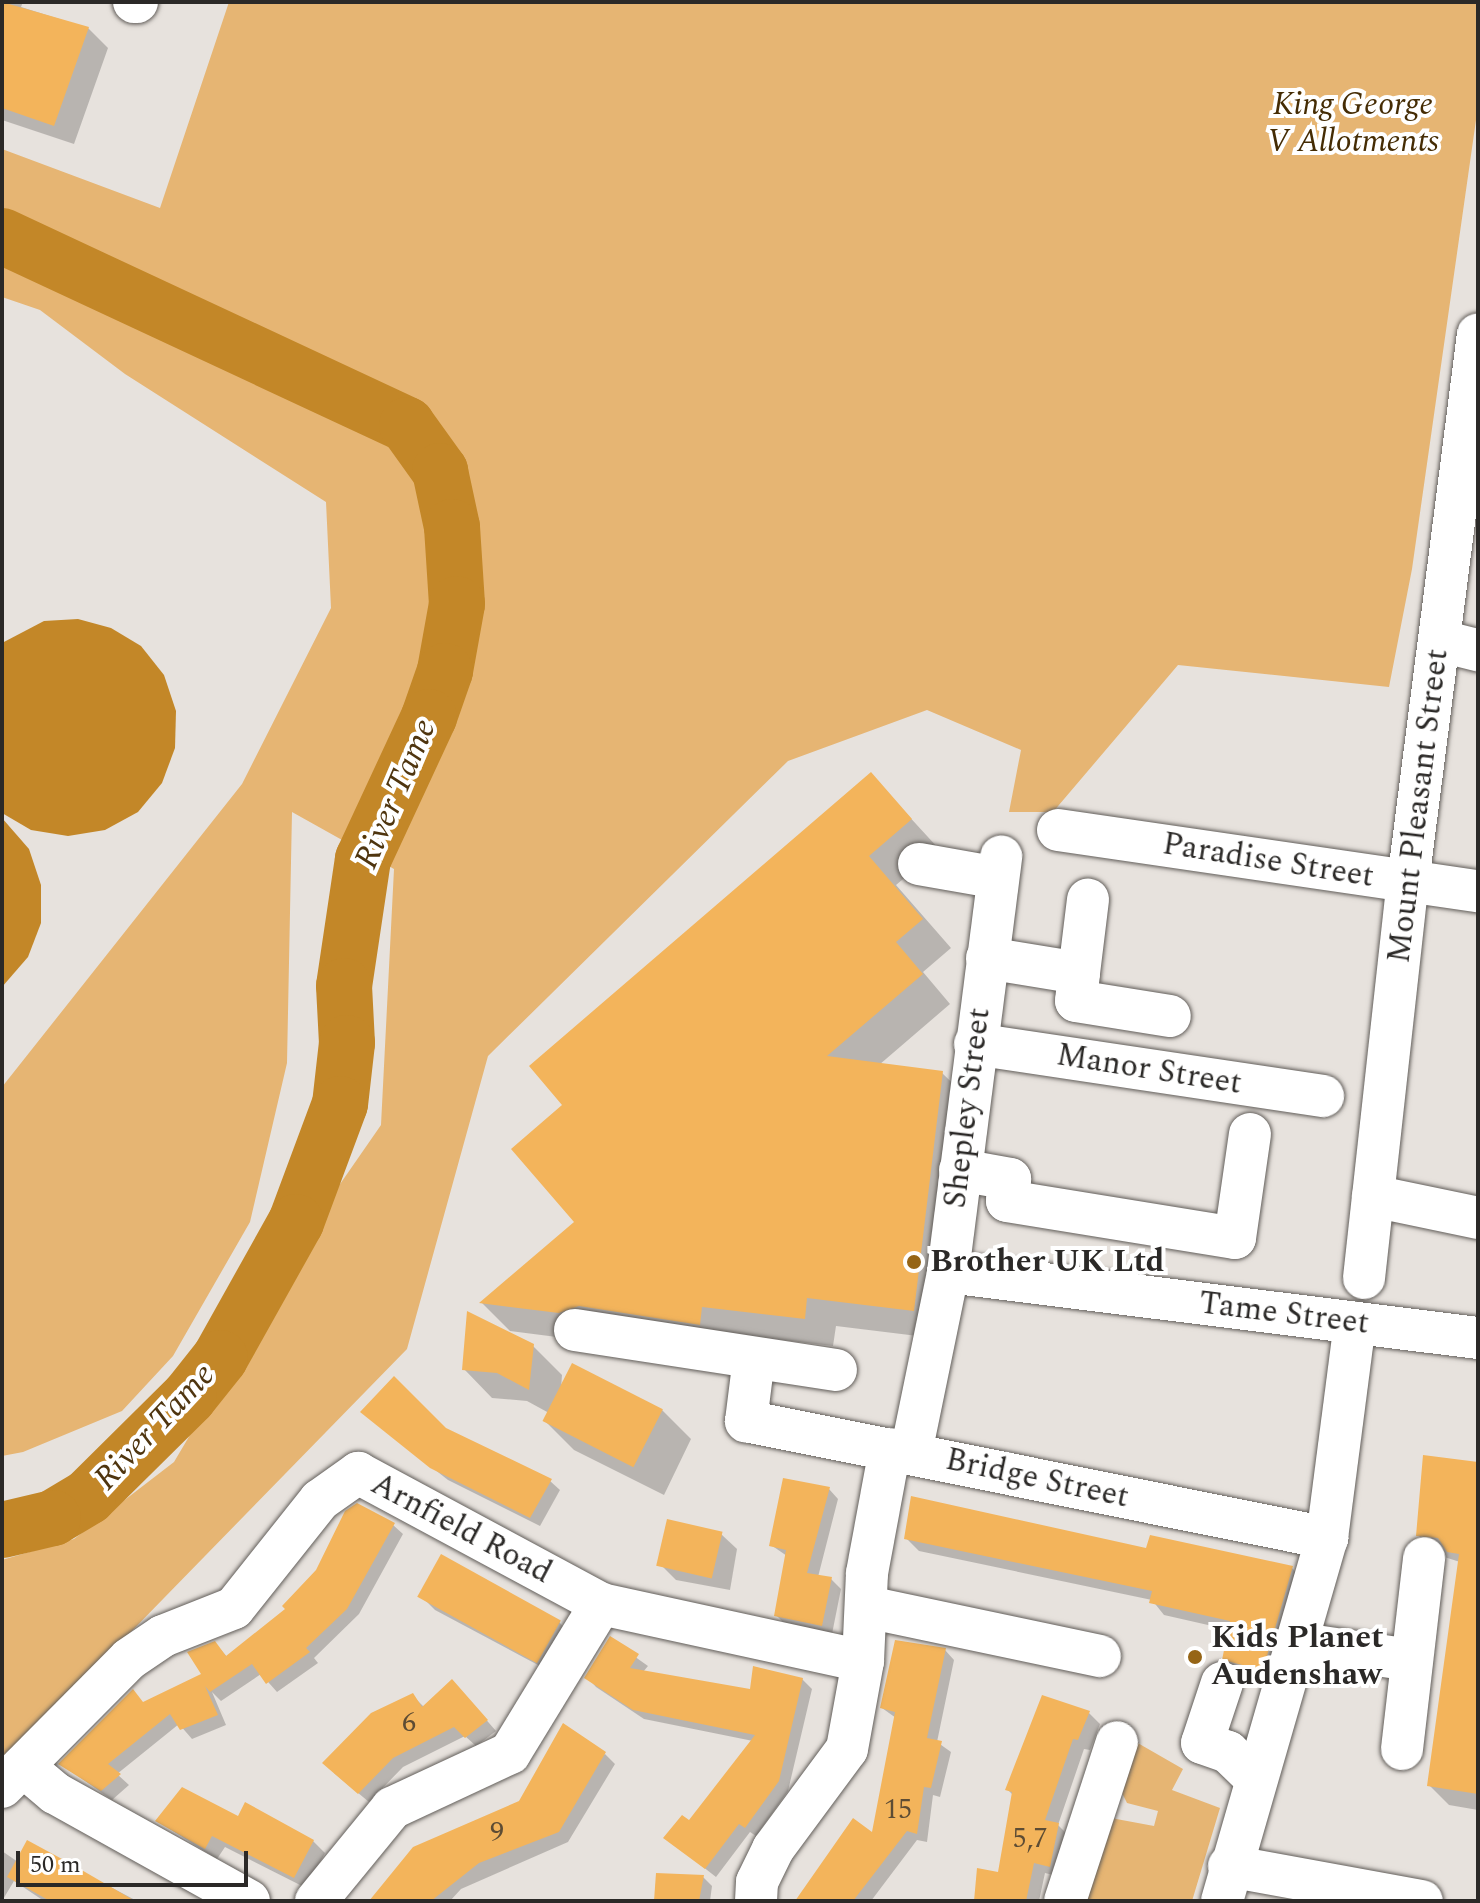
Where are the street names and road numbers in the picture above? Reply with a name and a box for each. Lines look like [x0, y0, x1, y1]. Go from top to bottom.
street label: Mount Pleasant Street [1381, 647, 1457, 965]
street label: Paradise Street [1160, 825, 1376, 897]
street label: Shepley Street [937, 1006, 999, 1210]
street label: Manor Street [1054, 1036, 1244, 1104]
street label: Tame Street [1197, 1285, 1371, 1343]
street label: Bridge Street [942, 1441, 1132, 1517]
street label: Arnfield Road [364, 1465, 558, 1593]

